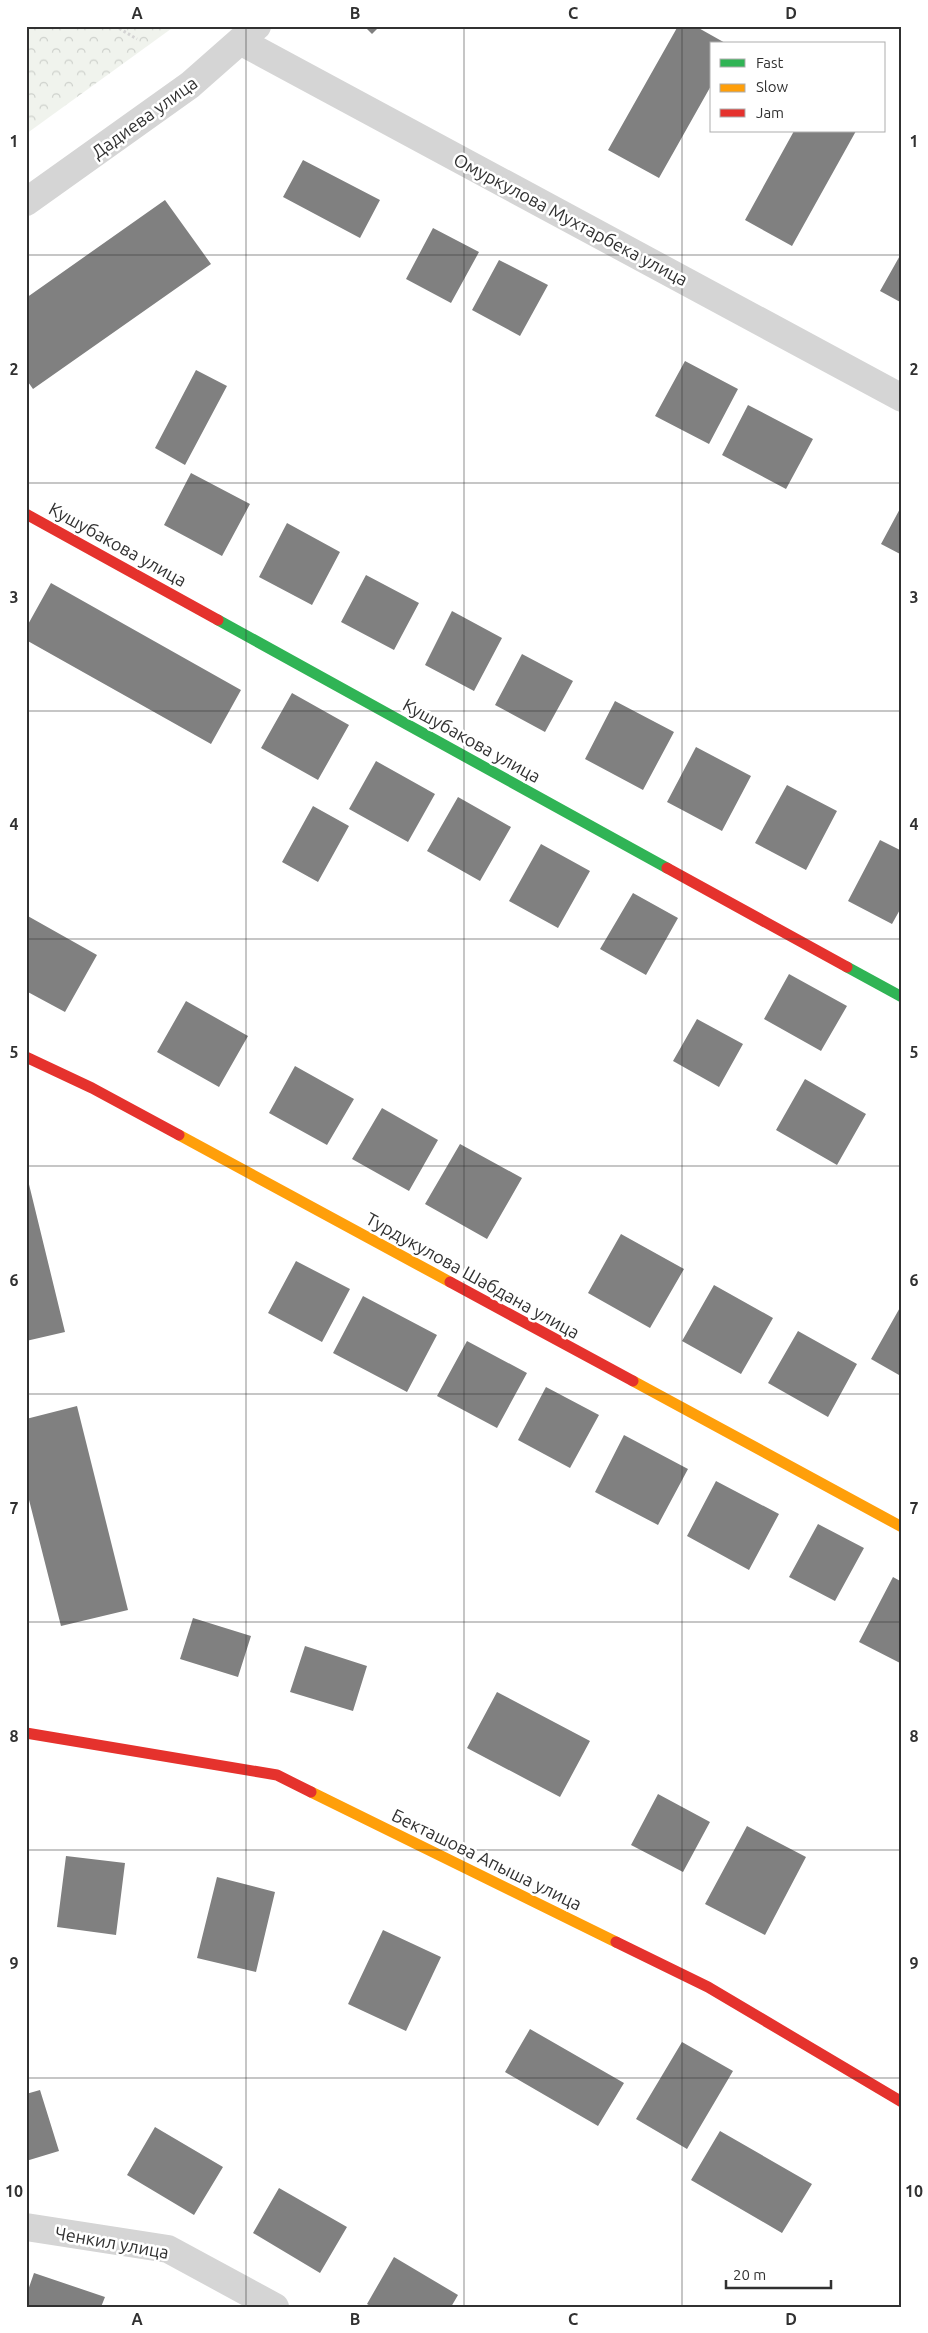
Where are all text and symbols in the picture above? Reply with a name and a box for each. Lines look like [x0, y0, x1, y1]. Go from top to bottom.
text: A [131, 4, 143, 22]
text: B [350, 4, 360, 22]
text: C [568, 4, 578, 22]
text: D [785, 4, 797, 22]
legend [710, 42, 886, 132]
text: Fast [756, 54, 784, 71]
street label: Дадиева улица [87, 72, 201, 162]
text: Slow [756, 78, 789, 95]
text: Jam [756, 104, 784, 121]
text: 1 [9, 132, 19, 150]
text: 1 [909, 132, 919, 150]
street label: Омуркулова Мухтарбека улица [451, 149, 691, 289]
text: 2 [9, 360, 19, 378]
text: 2 [909, 360, 919, 378]
street label: Кушубакова улица [46, 498, 190, 590]
text: 3 [9, 588, 19, 606]
text: 3 [909, 588, 919, 606]
street label: Кушубакова улица [400, 694, 544, 786]
text: 4 [9, 815, 19, 833]
text: 4 [909, 815, 919, 833]
text: 5 [9, 1043, 19, 1061]
text: 5 [909, 1043, 919, 1061]
street label: Турдукулова Шабдана улица [363, 1208, 583, 1342]
text: 6 [9, 1271, 19, 1289]
text: 6 [909, 1271, 919, 1289]
text: 7 [9, 1499, 19, 1517]
text: 7 [909, 1499, 919, 1517]
text: 8 [9, 1727, 19, 1745]
text: 8 [909, 1727, 919, 1745]
street label: Бекташова Апыша улица [389, 1804, 585, 1914]
text: 9 [9, 1954, 19, 1972]
text: 9 [909, 1954, 919, 1972]
text: 10 [5, 2182, 23, 2200]
text: 10 [905, 2182, 923, 2200]
street label: Ченкил улица [53, 2222, 171, 2262]
scale bar [726, 2258, 830, 2290]
text: 20 m [733, 2266, 766, 2283]
text: A [131, 2310, 143, 2328]
text: B [350, 2310, 360, 2328]
text: C [568, 2310, 578, 2328]
text: D [785, 2310, 797, 2328]

